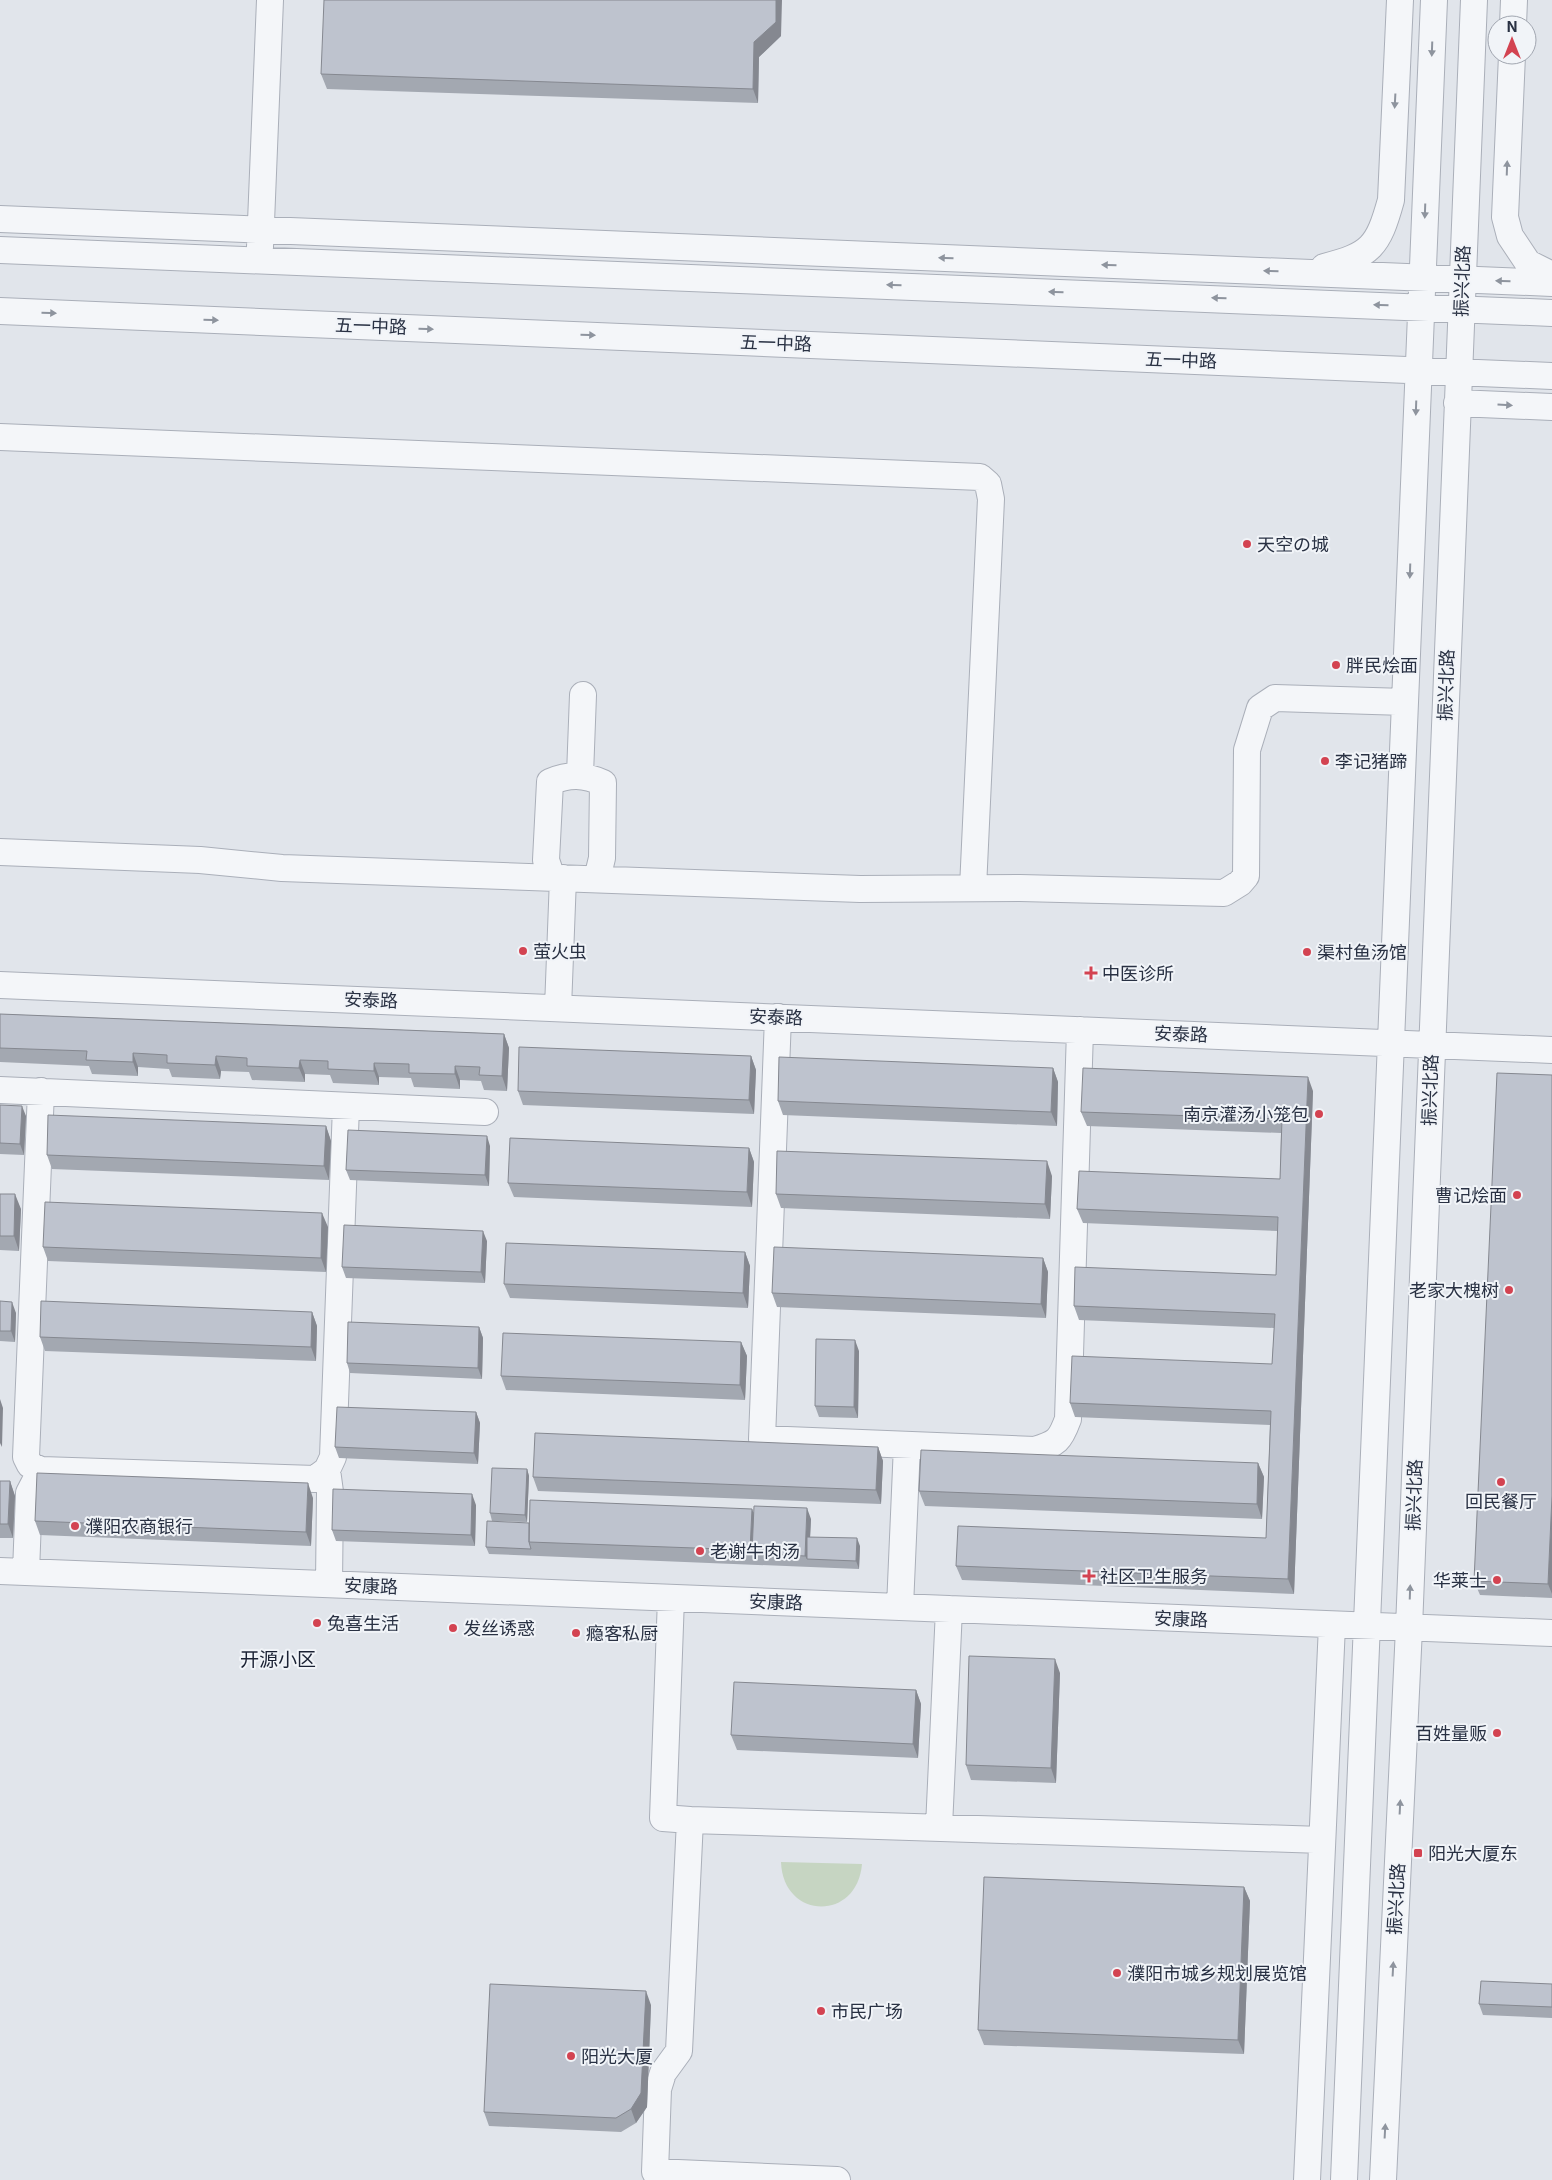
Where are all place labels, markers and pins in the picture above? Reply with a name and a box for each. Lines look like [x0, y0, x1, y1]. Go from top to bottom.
place label: 天空の城 [1257, 534, 1329, 555]
marker: 天空の城 [1241, 538, 1253, 550]
place label: 胖民烩面 [1346, 655, 1418, 676]
marker: 胖民烩面 [1330, 659, 1342, 671]
place label: 李记猪蹄 [1335, 751, 1407, 772]
marker: 李记猪蹄 [1319, 755, 1331, 767]
place label: 萤火虫 [533, 941, 587, 962]
place label: 渠村鱼汤馆 [1317, 942, 1407, 963]
marker: 萤火虫 [517, 945, 529, 957]
marker: 渠村鱼汤馆 [1301, 946, 1313, 958]
place label: 中医诊所 [1102, 963, 1174, 984]
marker: 中医诊所 [1084, 966, 1098, 980]
place label: 南京灌汤小笼包 [1183, 1104, 1309, 1125]
marker: 南京灌汤小笼包 [1313, 1108, 1325, 1120]
place label: 曹记烩面 [1435, 1185, 1507, 1206]
marker: 曹记烩面 [1511, 1189, 1523, 1201]
place label: 老家大槐树 [1409, 1280, 1499, 1301]
marker: 老家大槐树 [1503, 1284, 1515, 1296]
marker: 回民餐厅 [1495, 1476, 1507, 1488]
place label: 回民餐厅 [1465, 1491, 1537, 1512]
place label: 濮阳农商银行 [85, 1516, 193, 1537]
marker: 濮阳农商银行 [69, 1520, 81, 1532]
place label: 老谢牛肉汤 [710, 1541, 800, 1562]
marker: 老谢牛肉汤 [694, 1545, 706, 1557]
place label: 社区卫生服务 [1100, 1566, 1208, 1587]
marker: 社区卫生服务 [1082, 1569, 1096, 1583]
place label: 华莱士 [1433, 1570, 1487, 1591]
marker: 华莱士 [1491, 1574, 1503, 1586]
place label: 兔喜生活 [327, 1613, 399, 1634]
marker: 兔喜生活 [311, 1617, 323, 1629]
place label: 发丝诱惑 [463, 1618, 535, 1639]
marker: 发丝诱惑 [447, 1622, 459, 1634]
place label: 瘾客私厨 [586, 1623, 658, 1644]
marker: 瘾客私厨 [570, 1627, 582, 1639]
place label: 百姓量贩 [1415, 1723, 1487, 1744]
marker: 百姓量贩 [1491, 1727, 1503, 1739]
place label: 阳光大厦东 [1428, 1843, 1518, 1864]
marker: 阳光大厦东 [1412, 1847, 1424, 1859]
place label: 濮阳市城乡规划展览馆 [1127, 1963, 1307, 1984]
marker: 濮阳市城乡规划展览馆 [1111, 1967, 1123, 1979]
place label: 市民广场 [831, 2001, 903, 2022]
marker: 市民广场 [815, 2005, 827, 2017]
place label: 阳光大厦 [581, 2046, 653, 2067]
marker: 阳光大厦 [565, 2050, 577, 2062]

